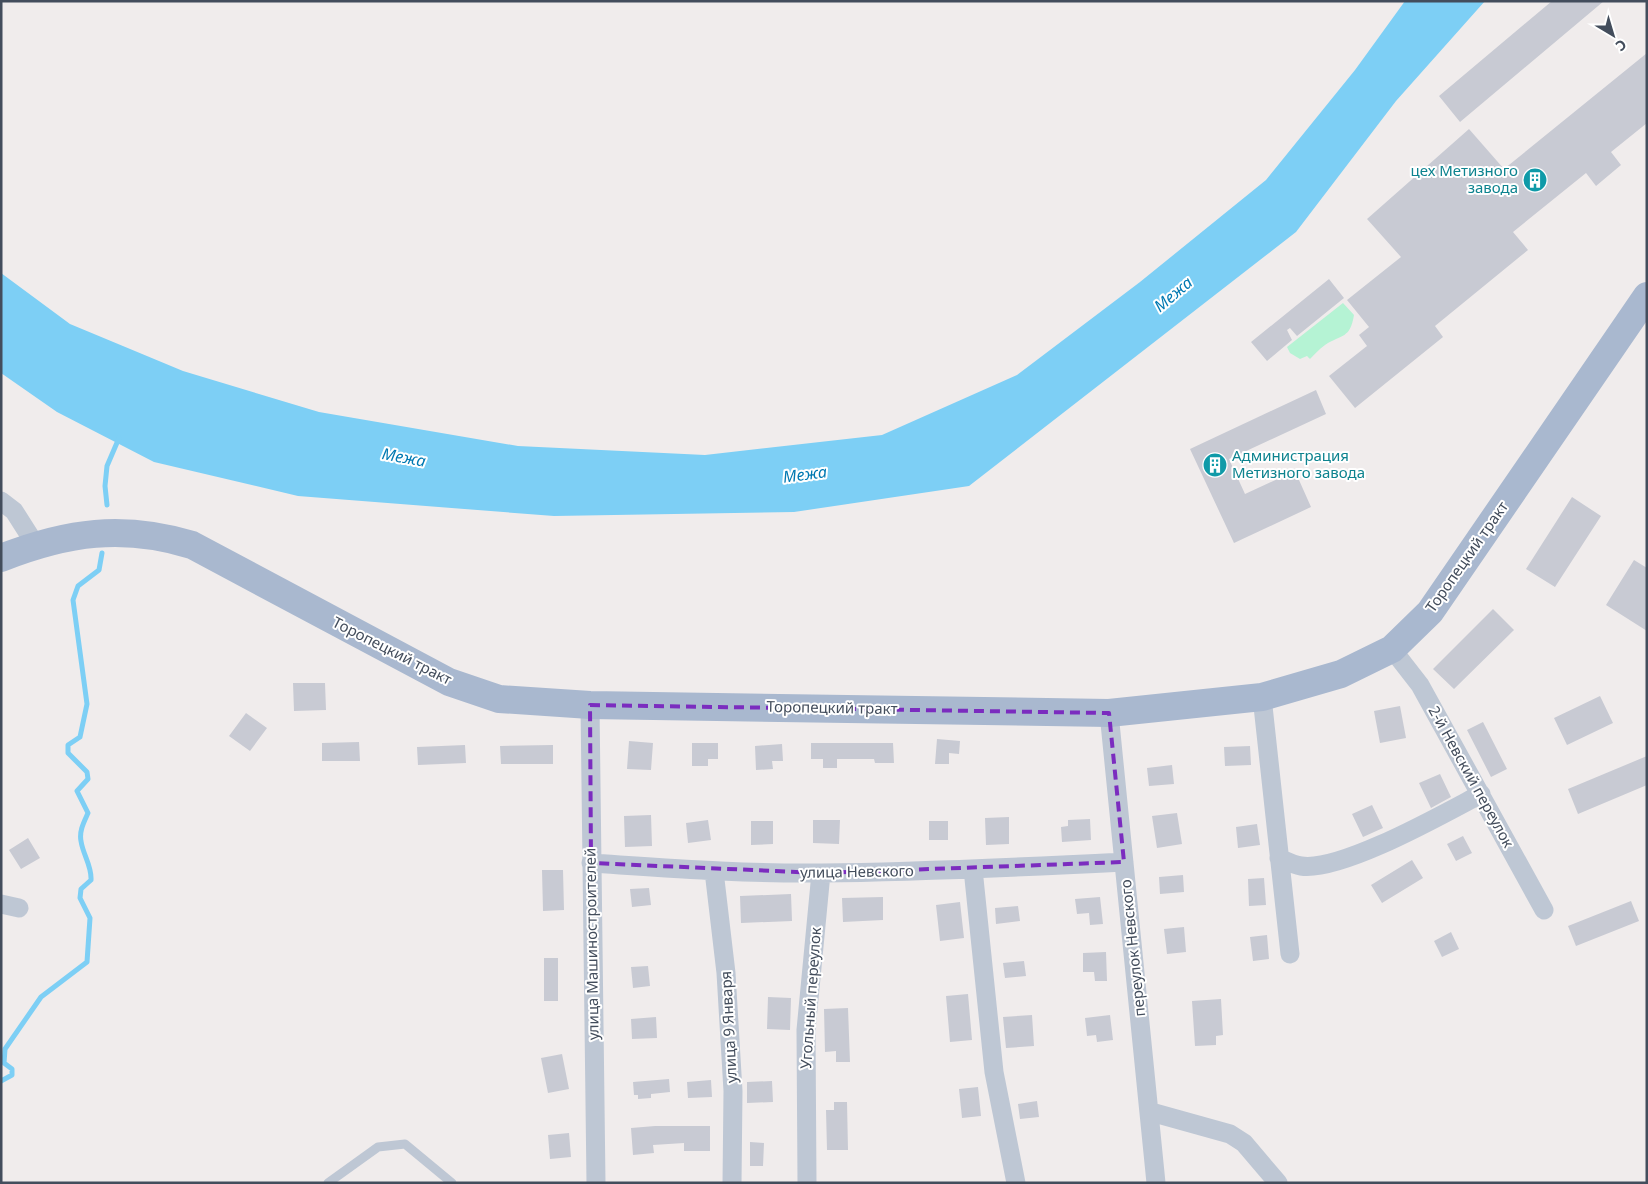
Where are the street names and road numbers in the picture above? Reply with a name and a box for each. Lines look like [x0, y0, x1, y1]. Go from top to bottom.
street label: Торопецкий тракт [1420, 497, 1512, 616]
street label: Торопецкий тракт [330, 611, 455, 689]
street label: Торопецкий тракт [766, 696, 898, 718]
street label: 2-й Невский переулок [1425, 702, 1519, 851]
street label: улица Машиностроителей [579, 848, 603, 1040]
street label: улица Невского [800, 860, 914, 882]
street label: переулок Невского [1115, 878, 1149, 1018]
street label: Угольный переулок [795, 926, 825, 1069]
street label: улица 9 Января [715, 971, 741, 1084]

